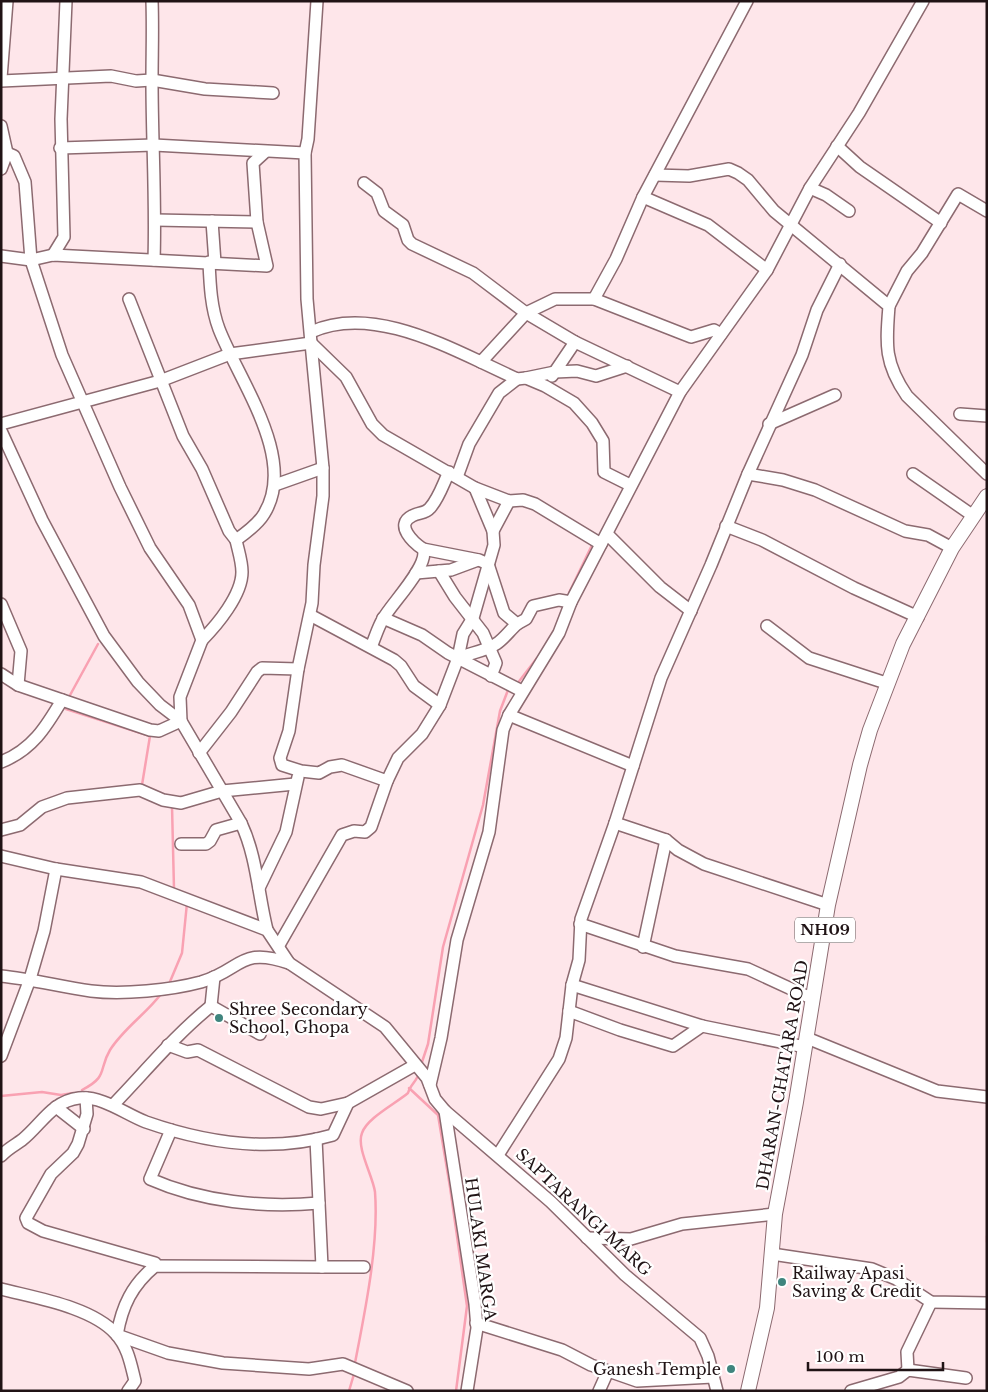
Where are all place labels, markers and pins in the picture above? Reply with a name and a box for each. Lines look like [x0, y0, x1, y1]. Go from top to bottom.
place label: Shree Secondary School, Ghopa [229, 999, 369, 1037]
marker: Shree Secondary School, Ghopa [213, 1012, 225, 1024]
place label: Railway Apasi Saving & Credit [792, 1263, 922, 1301]
marker: Railway Apasi Saving & Credit [776, 1276, 788, 1288]
place label: Ganesh Temple [593, 1359, 721, 1379]
marker: Ganesh Temple [725, 1363, 737, 1375]

